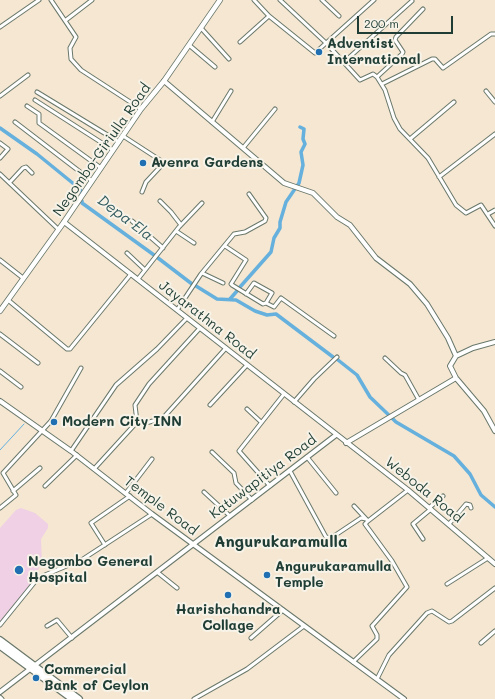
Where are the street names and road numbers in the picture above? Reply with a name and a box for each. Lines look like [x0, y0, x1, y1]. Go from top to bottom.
street label: Negombo-Giriulla Road [50, 80, 154, 220]
street label: Jayarathna Road [155, 277, 259, 363]
street label: Katuwapitiya Road [206, 431, 320, 523]
street label: Weboda Road [382, 454, 466, 526]
street label: Temple Road [121, 473, 201, 539]

